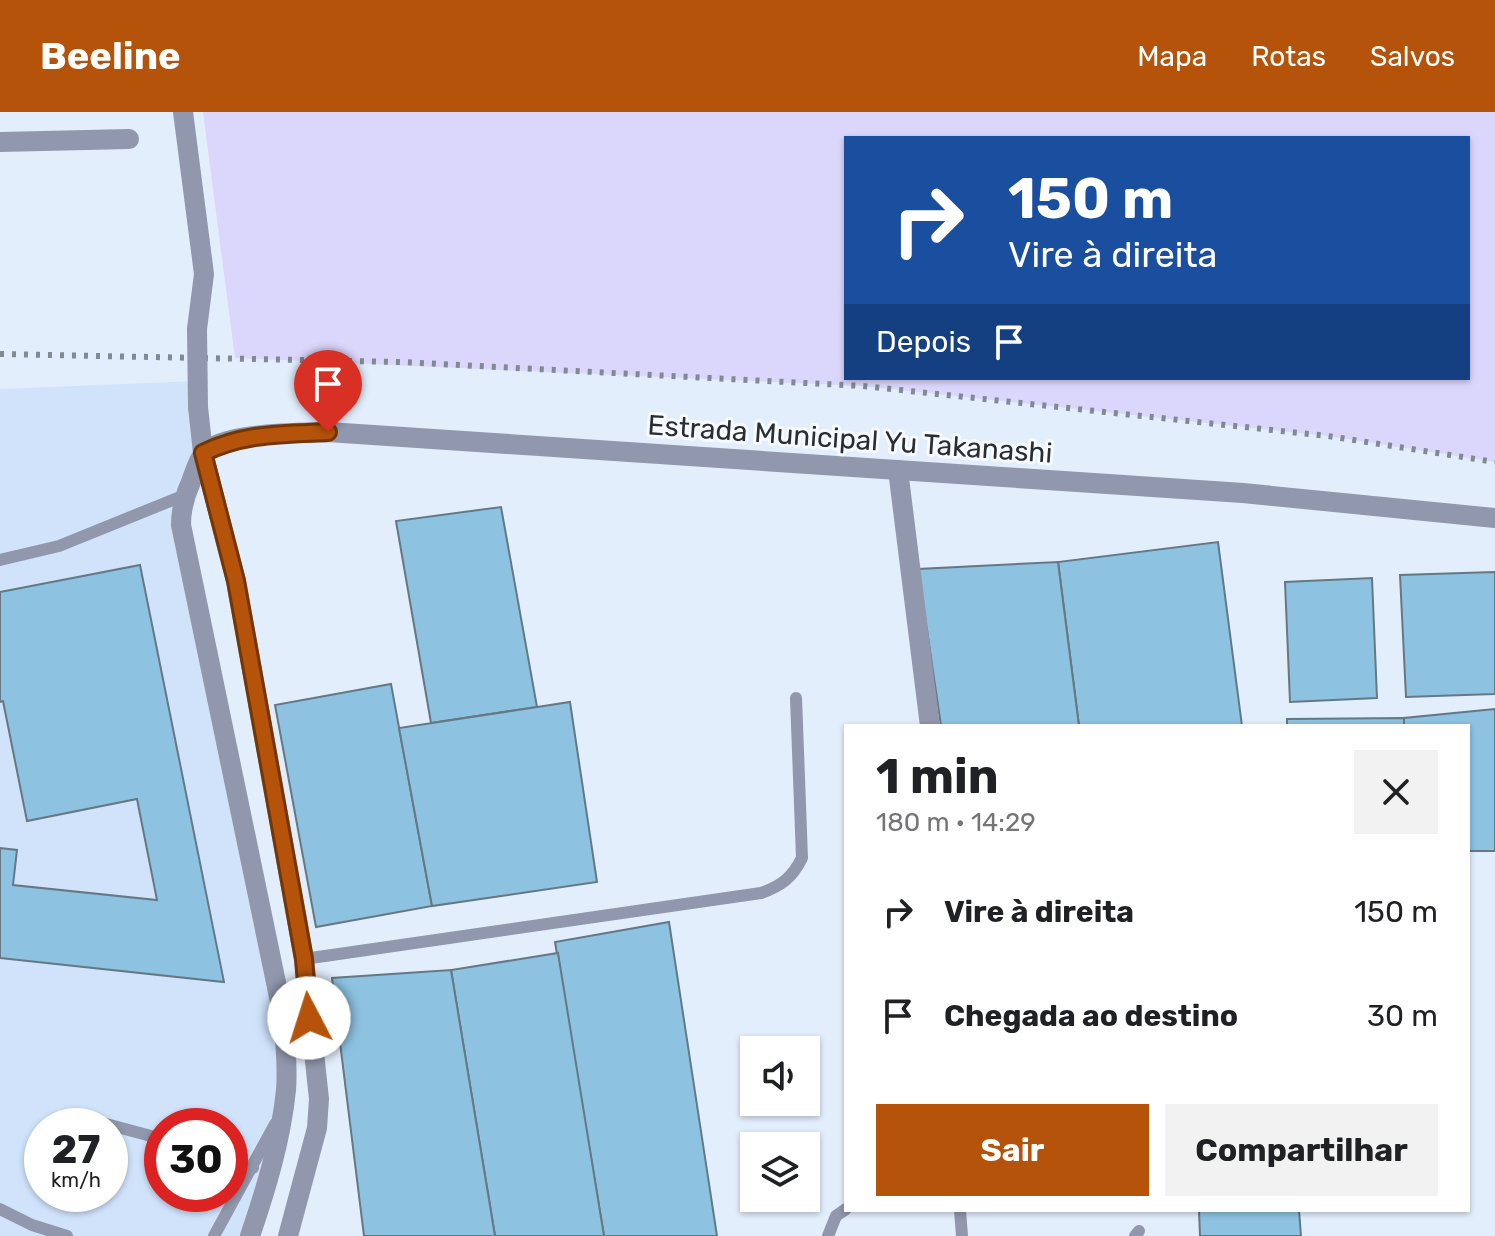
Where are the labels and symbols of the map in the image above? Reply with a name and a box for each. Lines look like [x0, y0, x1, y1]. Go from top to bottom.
pin [294, 350, 362, 432]
street label: Estrada Municipal Yu Takanashi [647, 408, 1053, 470]
position arrow [267, 976, 351, 1060]
speed limit sign: 30 [144, 1108, 248, 1212]

